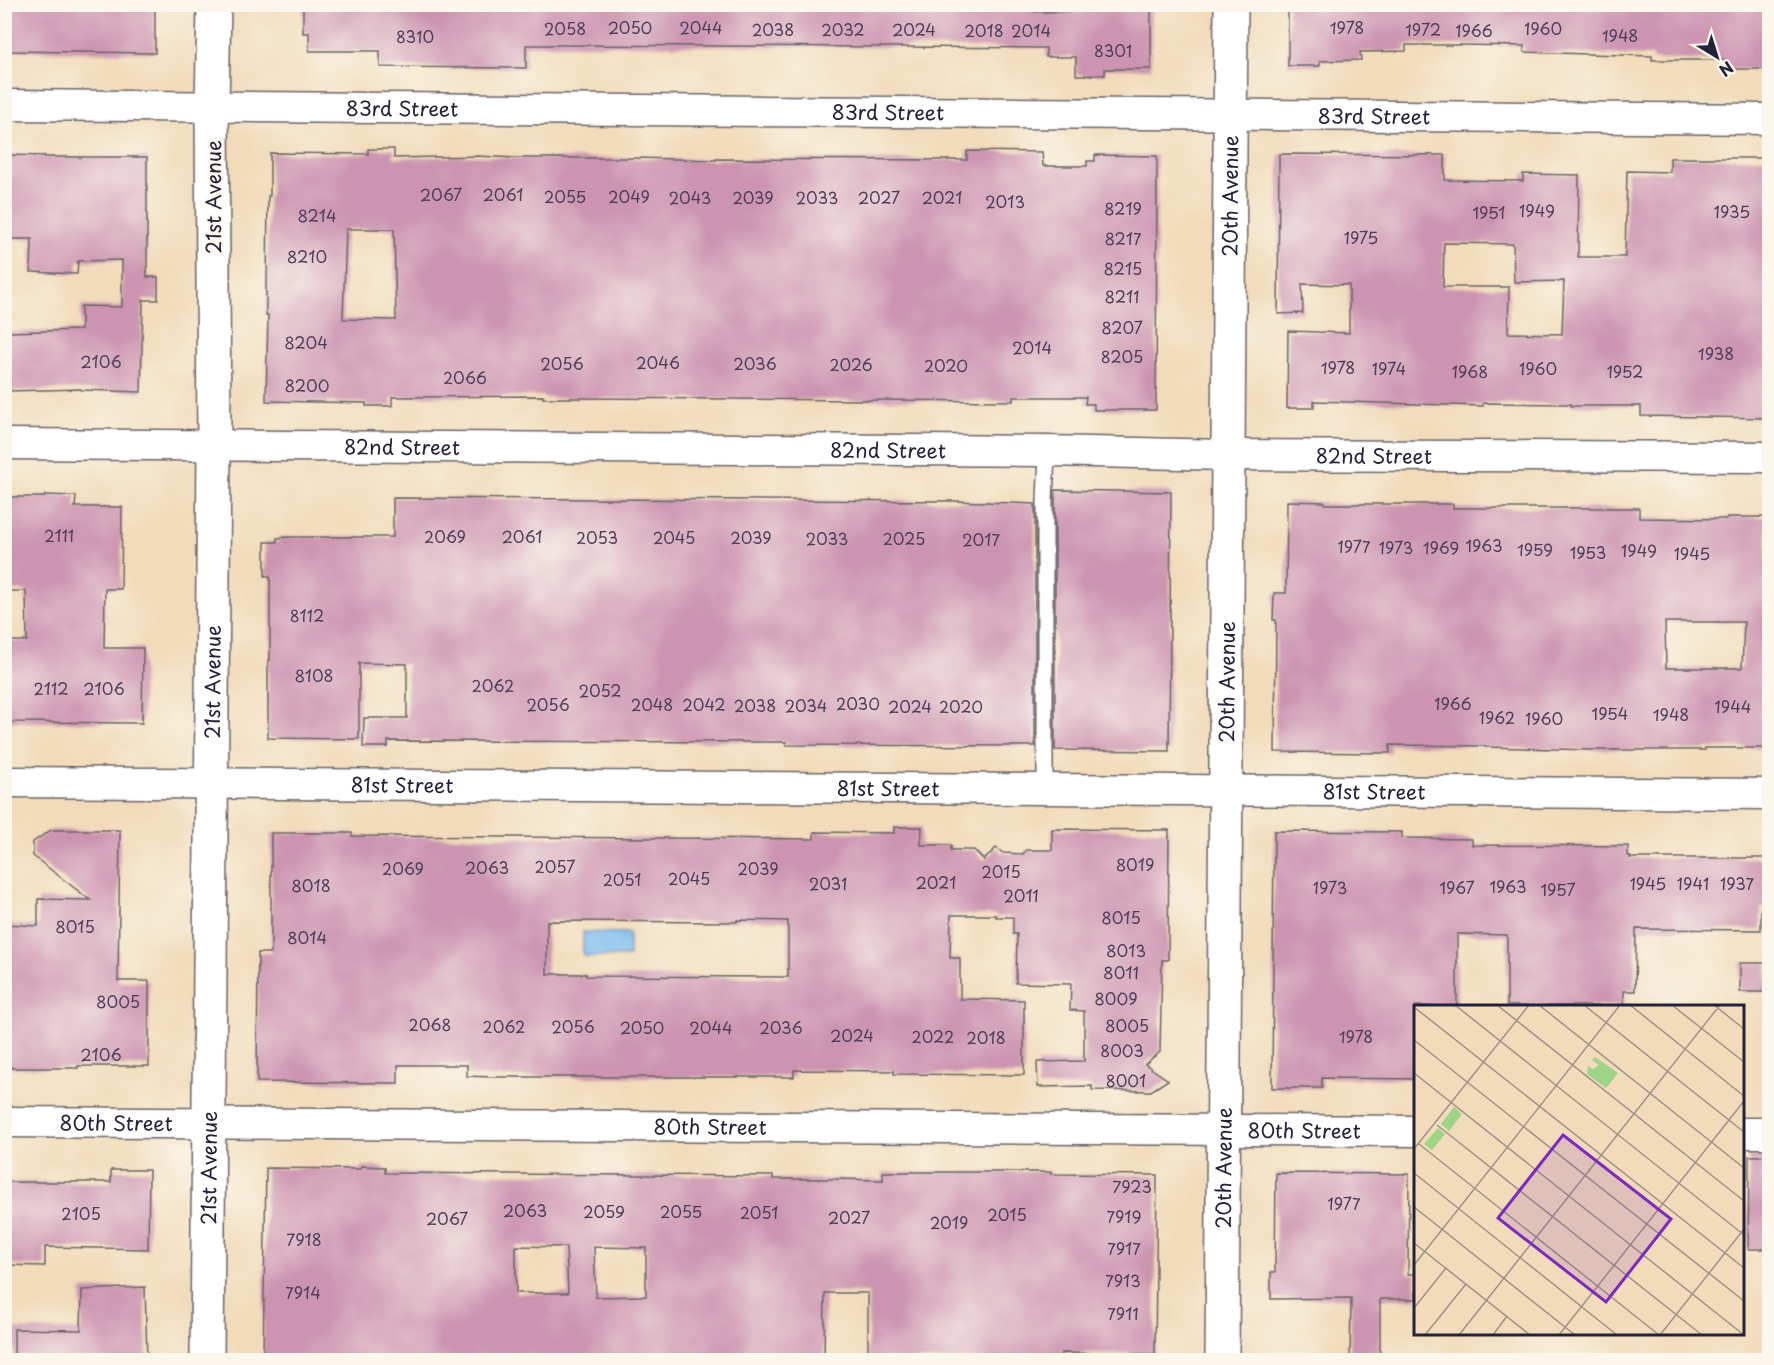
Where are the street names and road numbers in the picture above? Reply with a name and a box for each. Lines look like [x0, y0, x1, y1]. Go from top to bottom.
street label: 83rd Street [346, 93, 458, 124]
street label: 83rd Street [832, 97, 944, 127]
street label: 83rd Street [1318, 100, 1430, 131]
street label: 20th Avenue [1214, 135, 1245, 257]
street label: 21st Avenue [198, 140, 228, 254]
street label: 82nd Street [344, 431, 460, 462]
street label: 82nd Street [830, 435, 946, 465]
street label: 82nd Street [1316, 440, 1432, 471]
street label: 20th Avenue [1211, 621, 1242, 743]
street label: 21st Avenue [197, 625, 228, 739]
street label: 81st Street [350, 769, 454, 800]
street label: 81st Street [836, 773, 940, 803]
street label: 81st Street [1322, 776, 1426, 807]
street label: 80th Street [59, 1107, 173, 1138]
street label: 20th Avenue [1208, 1107, 1239, 1229]
street label: 21st Avenue [193, 1111, 224, 1225]
street label: 80th Street [653, 1111, 767, 1142]
street label: 80th Street [1247, 1115, 1361, 1146]

